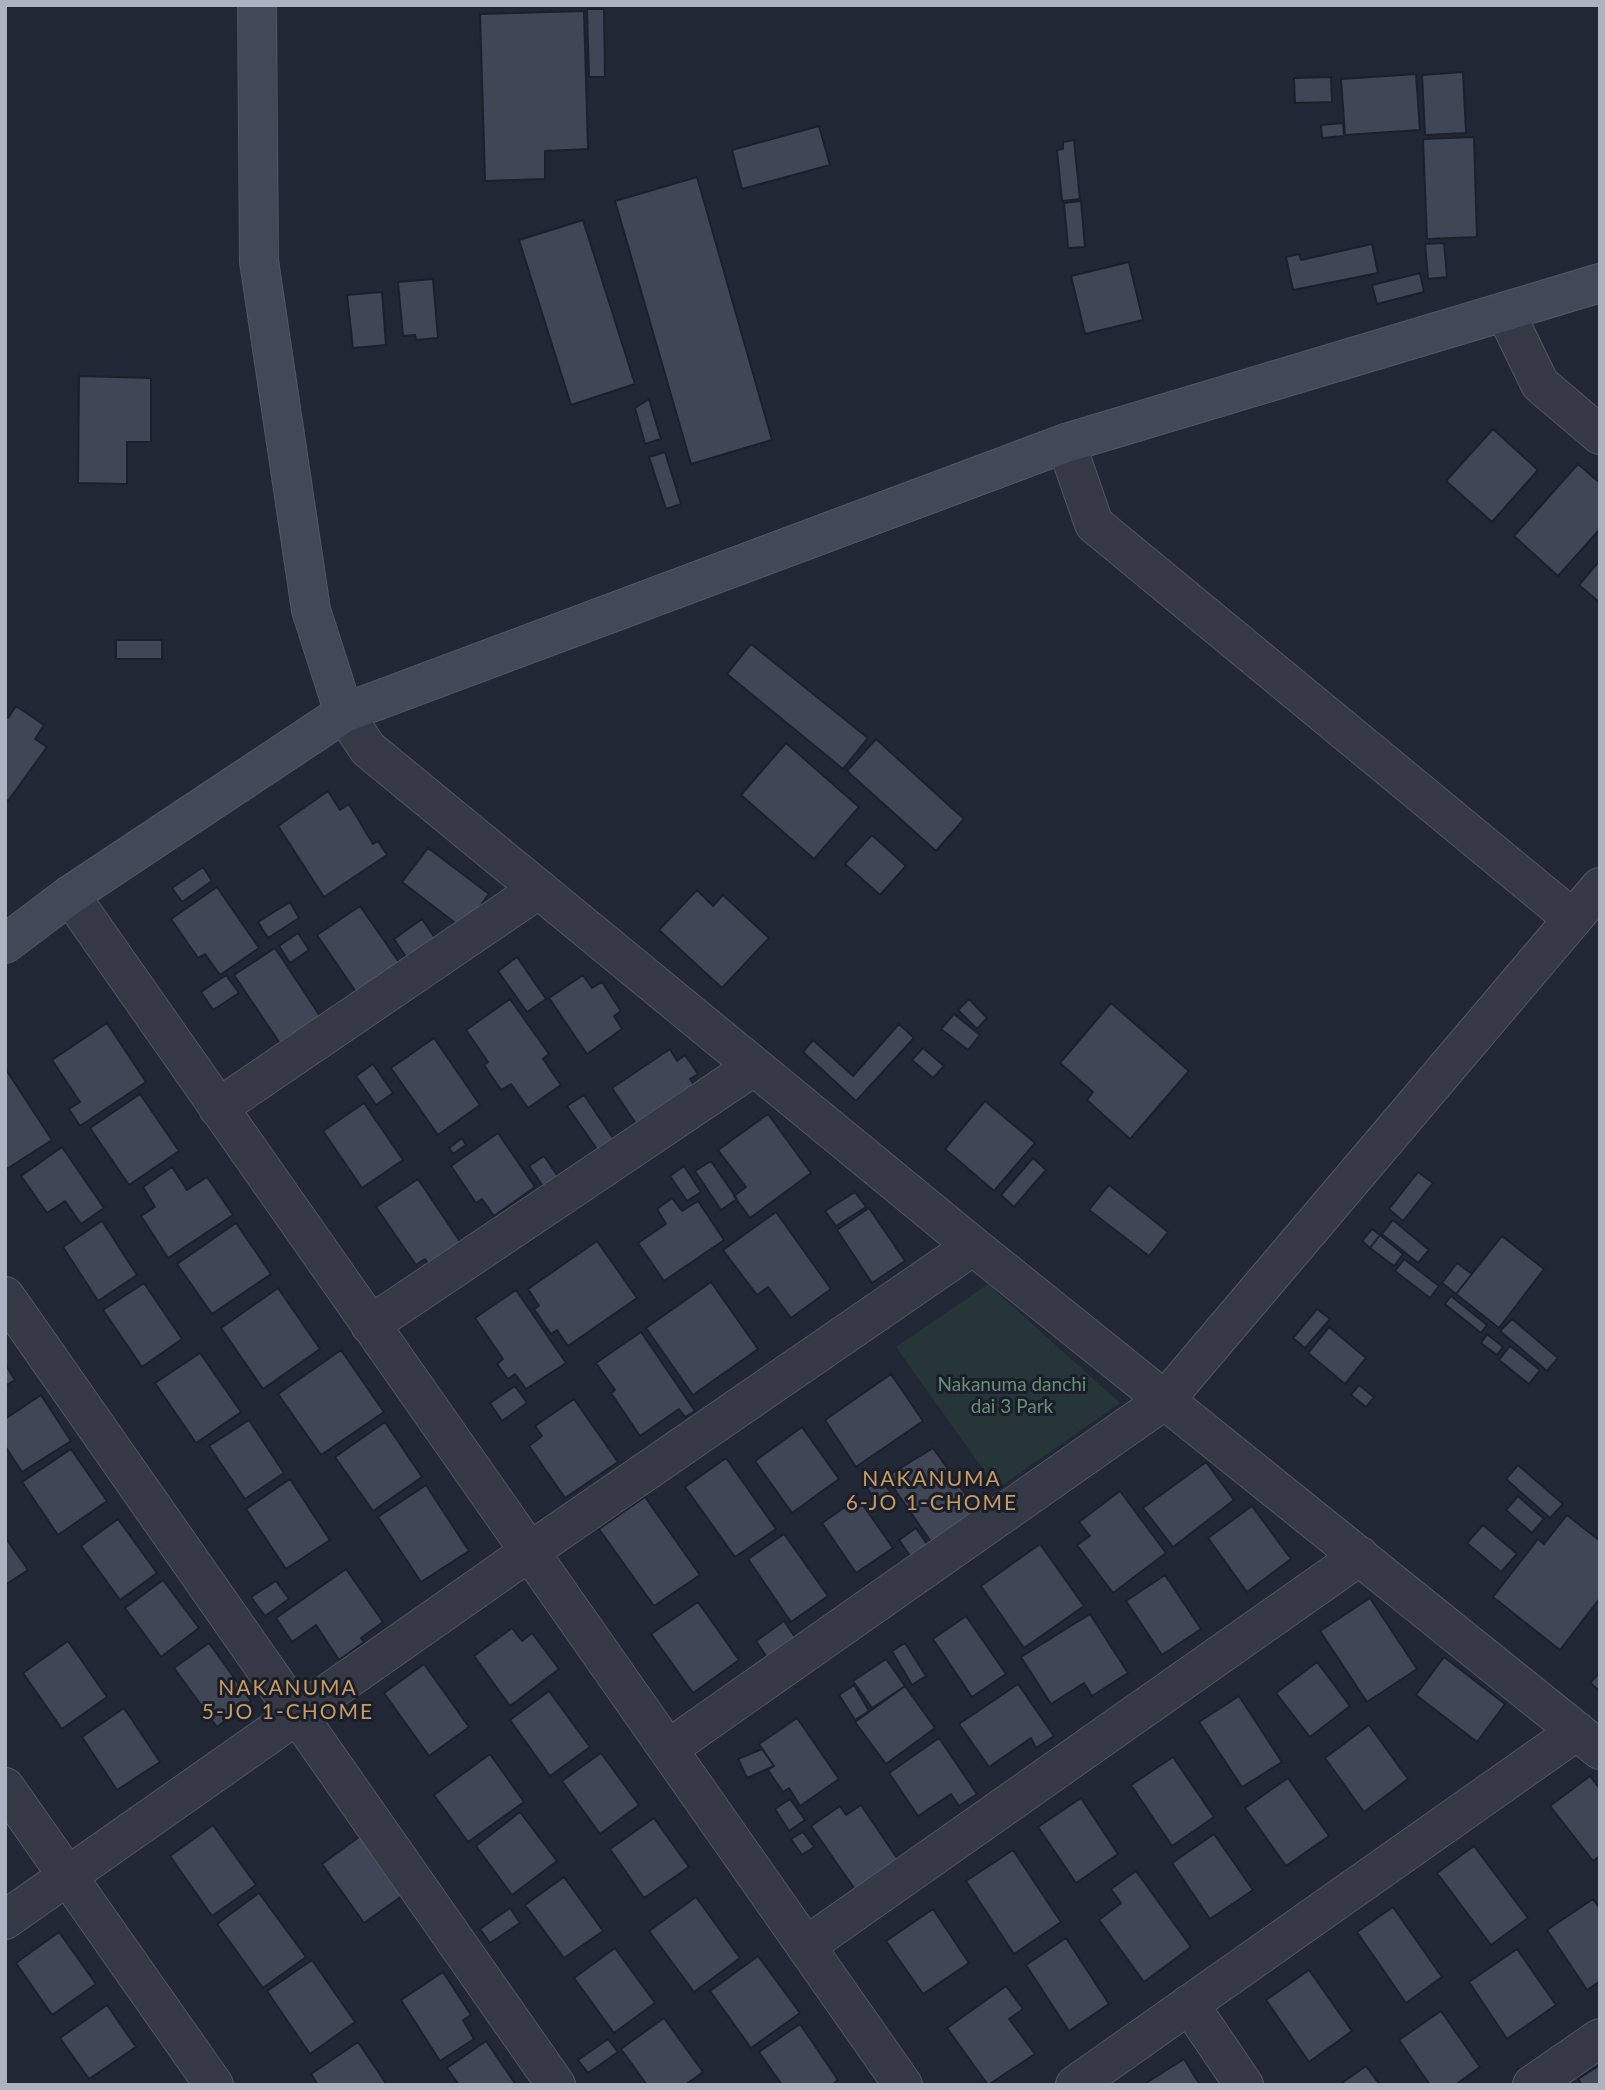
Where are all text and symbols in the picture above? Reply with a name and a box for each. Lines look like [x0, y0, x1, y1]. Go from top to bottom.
park label: Nakanuma danchi dai 3 Park [938, 1374, 1086, 1418]
district label: NAKANUMA 6-JO 1-CHOME [847, 1466, 1017, 1516]
district label: NAKANUMA 5-JO 1-CHOME [203, 1675, 373, 1725]

